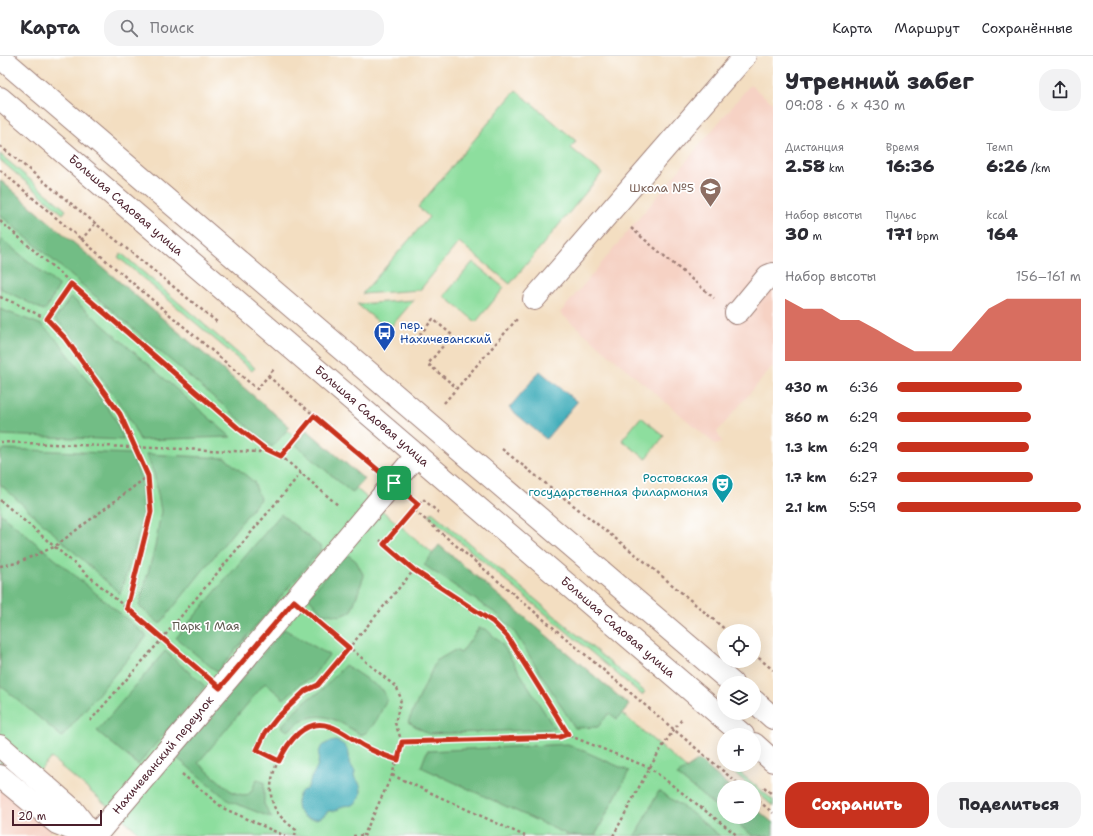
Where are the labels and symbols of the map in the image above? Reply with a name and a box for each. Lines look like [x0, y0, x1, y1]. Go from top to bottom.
street label: Большая Садовая улица [65, 151, 187, 259]
school or university icon: Школа №5 [697, 175, 723, 208]
place label: Школа №5 [629, 180, 694, 196]
place label: пер. Нахичеванский [400, 317, 492, 347]
bus stop icon: пер. Нахичеванский [371, 319, 397, 352]
street label: Большая Садовая улица [311, 362, 433, 470]
pin [377, 466, 411, 500]
place label: Ростовская государственная филармония [528, 470, 708, 500]
theatre icon: Ростовская государственная филармония [710, 472, 736, 505]
street label: Большая Садовая улица [557, 573, 679, 681]
park label: Парк 1 Мая [172, 618, 240, 634]
street label: Нахичеванский переулок [109, 692, 218, 817]
scale bar [12, 808, 102, 827]

